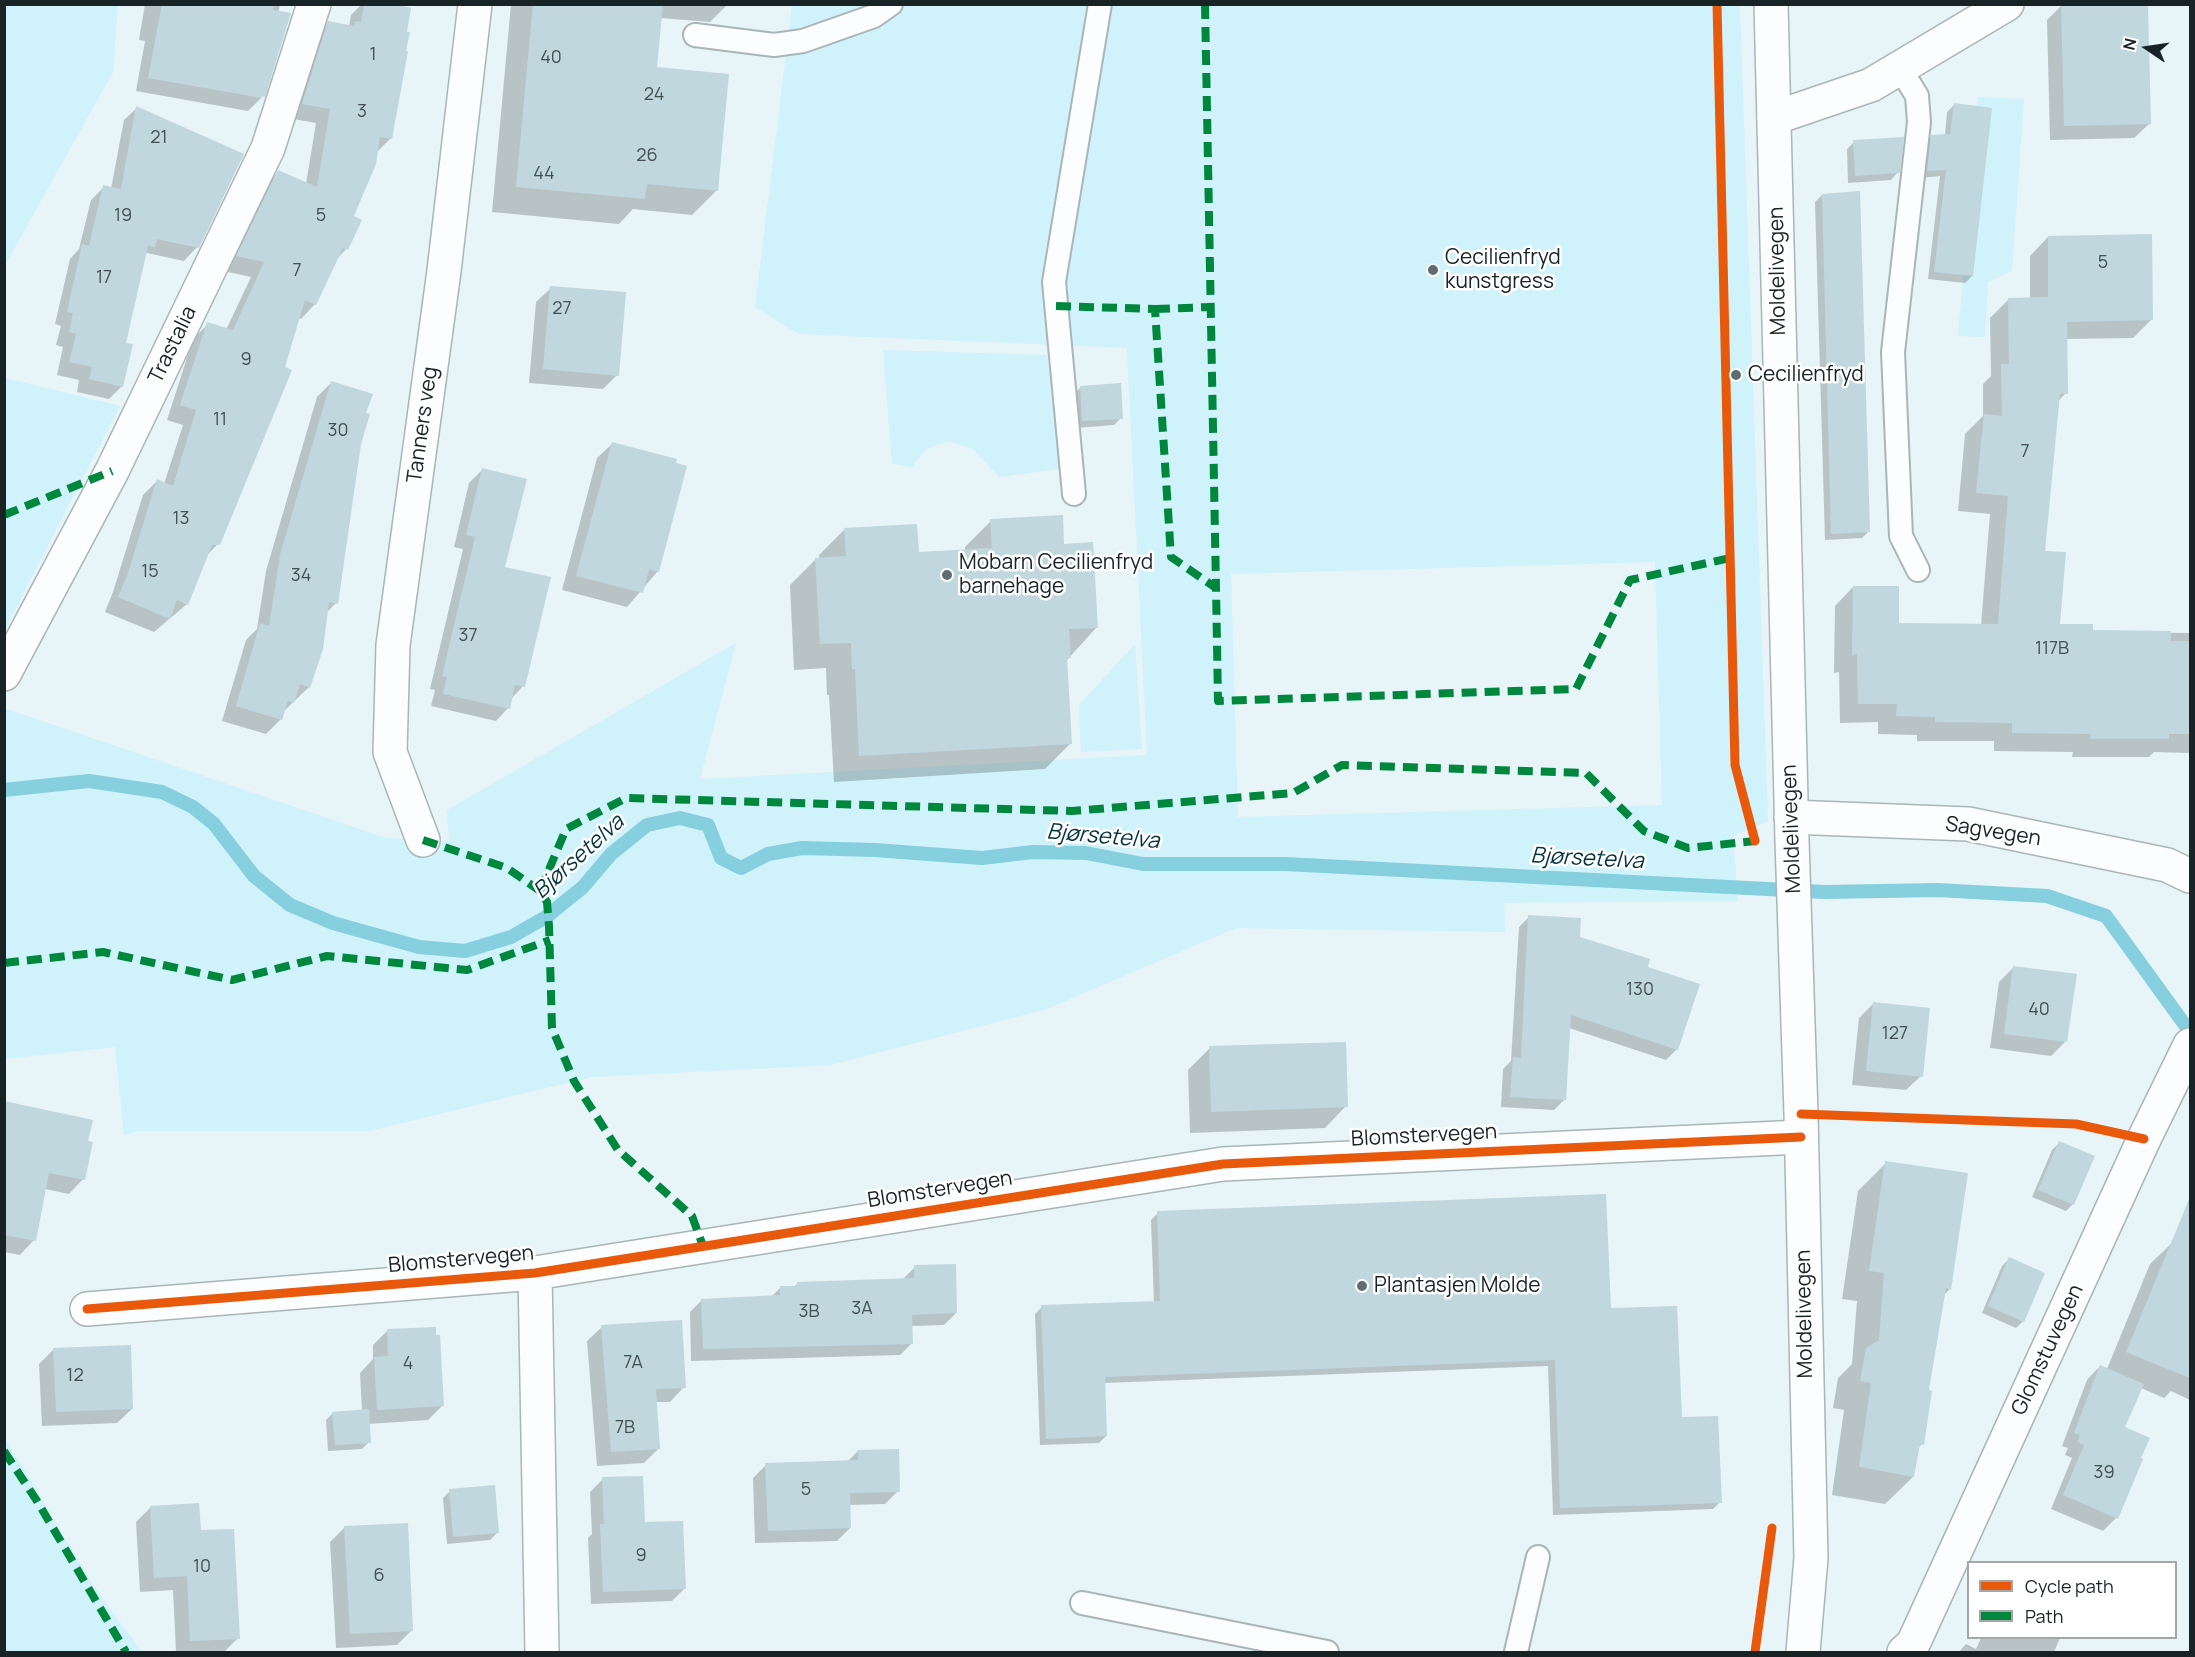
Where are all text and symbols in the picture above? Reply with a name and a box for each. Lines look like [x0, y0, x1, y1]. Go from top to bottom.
north arrow [2117, 18, 2177, 78]
text: N [2117, 36, 2141, 52]
house number: 1 [369, 44, 377, 66]
house number: 40 [540, 47, 562, 69]
house number: 24 [644, 84, 664, 106]
house number: 3 [357, 101, 367, 123]
house number: 21 [150, 127, 168, 149]
house number: 26 [636, 145, 658, 167]
house number: 44 [533, 163, 555, 185]
house number: 19 [114, 205, 132, 227]
house number: 5 [316, 205, 326, 227]
street label: Moldelivegen [1764, 206, 1792, 336]
place label: Cecilienfryd kunstgress [1445, 245, 1561, 295]
house number: 5 [2098, 252, 2108, 274]
house number: 7 [292, 260, 302, 282]
marker: Cecilienfryd kunstgress [1426, 263, 1440, 277]
house number: 17 [96, 267, 112, 289]
house number: 27 [552, 298, 572, 320]
street label: Trastalia [144, 302, 202, 388]
house number: 9 [240, 349, 252, 371]
place label: Cecilienfryd [1748, 362, 1864, 388]
street label: Tanners veg [402, 365, 444, 485]
marker: Cecilienfryd [1729, 368, 1743, 382]
house number: 11 [213, 409, 227, 431]
house number: 30 [328, 420, 348, 442]
house number: 7 [2020, 441, 2030, 463]
house number: 13 [173, 508, 189, 530]
place label: Mobarn Cecilienfryd barnehage [959, 550, 1153, 600]
house number: 15 [141, 561, 159, 583]
house number: 34 [291, 565, 311, 587]
marker: Mobarn Cecilienfryd barnehage [940, 568, 954, 582]
house number: 37 [459, 625, 477, 647]
house number: 117B [2035, 638, 2069, 660]
street label: Moldelivegen [1777, 764, 1807, 894]
water label: Bjørsetelva [528, 809, 630, 905]
street label: Sagvegen [1943, 812, 2043, 852]
water label: Bjørsetelva [1046, 819, 1160, 855]
water label: Bjørsetelva [1530, 843, 1644, 875]
house number: 130 [1626, 979, 1654, 1001]
house number: 40 [2028, 999, 2050, 1021]
house number: 127 [1882, 1023, 1908, 1045]
street label: Blomstervegen [1350, 1120, 1498, 1152]
street label: Blomstervegen [866, 1166, 1014, 1214]
street label: Blomstervegen [387, 1241, 535, 1279]
street label: Moldelivegen [1791, 1249, 1819, 1379]
place label: Plantasjen Molde [1374, 1273, 1540, 1299]
marker: Plantasjen Molde [1355, 1279, 1369, 1293]
street label: Glomstuvegen [2007, 1281, 2089, 1419]
house number: 3A [851, 1298, 873, 1320]
house number: 3B [799, 1301, 819, 1323]
house number: 7A [623, 1352, 643, 1374]
house number: 4 [403, 1353, 413, 1375]
house number: 12 [66, 1365, 84, 1387]
house number: 7B [615, 1417, 635, 1439]
house number: 39 [2093, 1462, 2115, 1484]
house number: 5 [801, 1479, 811, 1501]
house number: 9 [635, 1545, 647, 1567]
house number: 10 [193, 1556, 211, 1578]
legend [1967, 1561, 2177, 1639]
house number: 6 [373, 1565, 385, 1587]
text: Cycle path [2025, 1574, 2114, 1598]
text: Path [2025, 1604, 2063, 1628]

